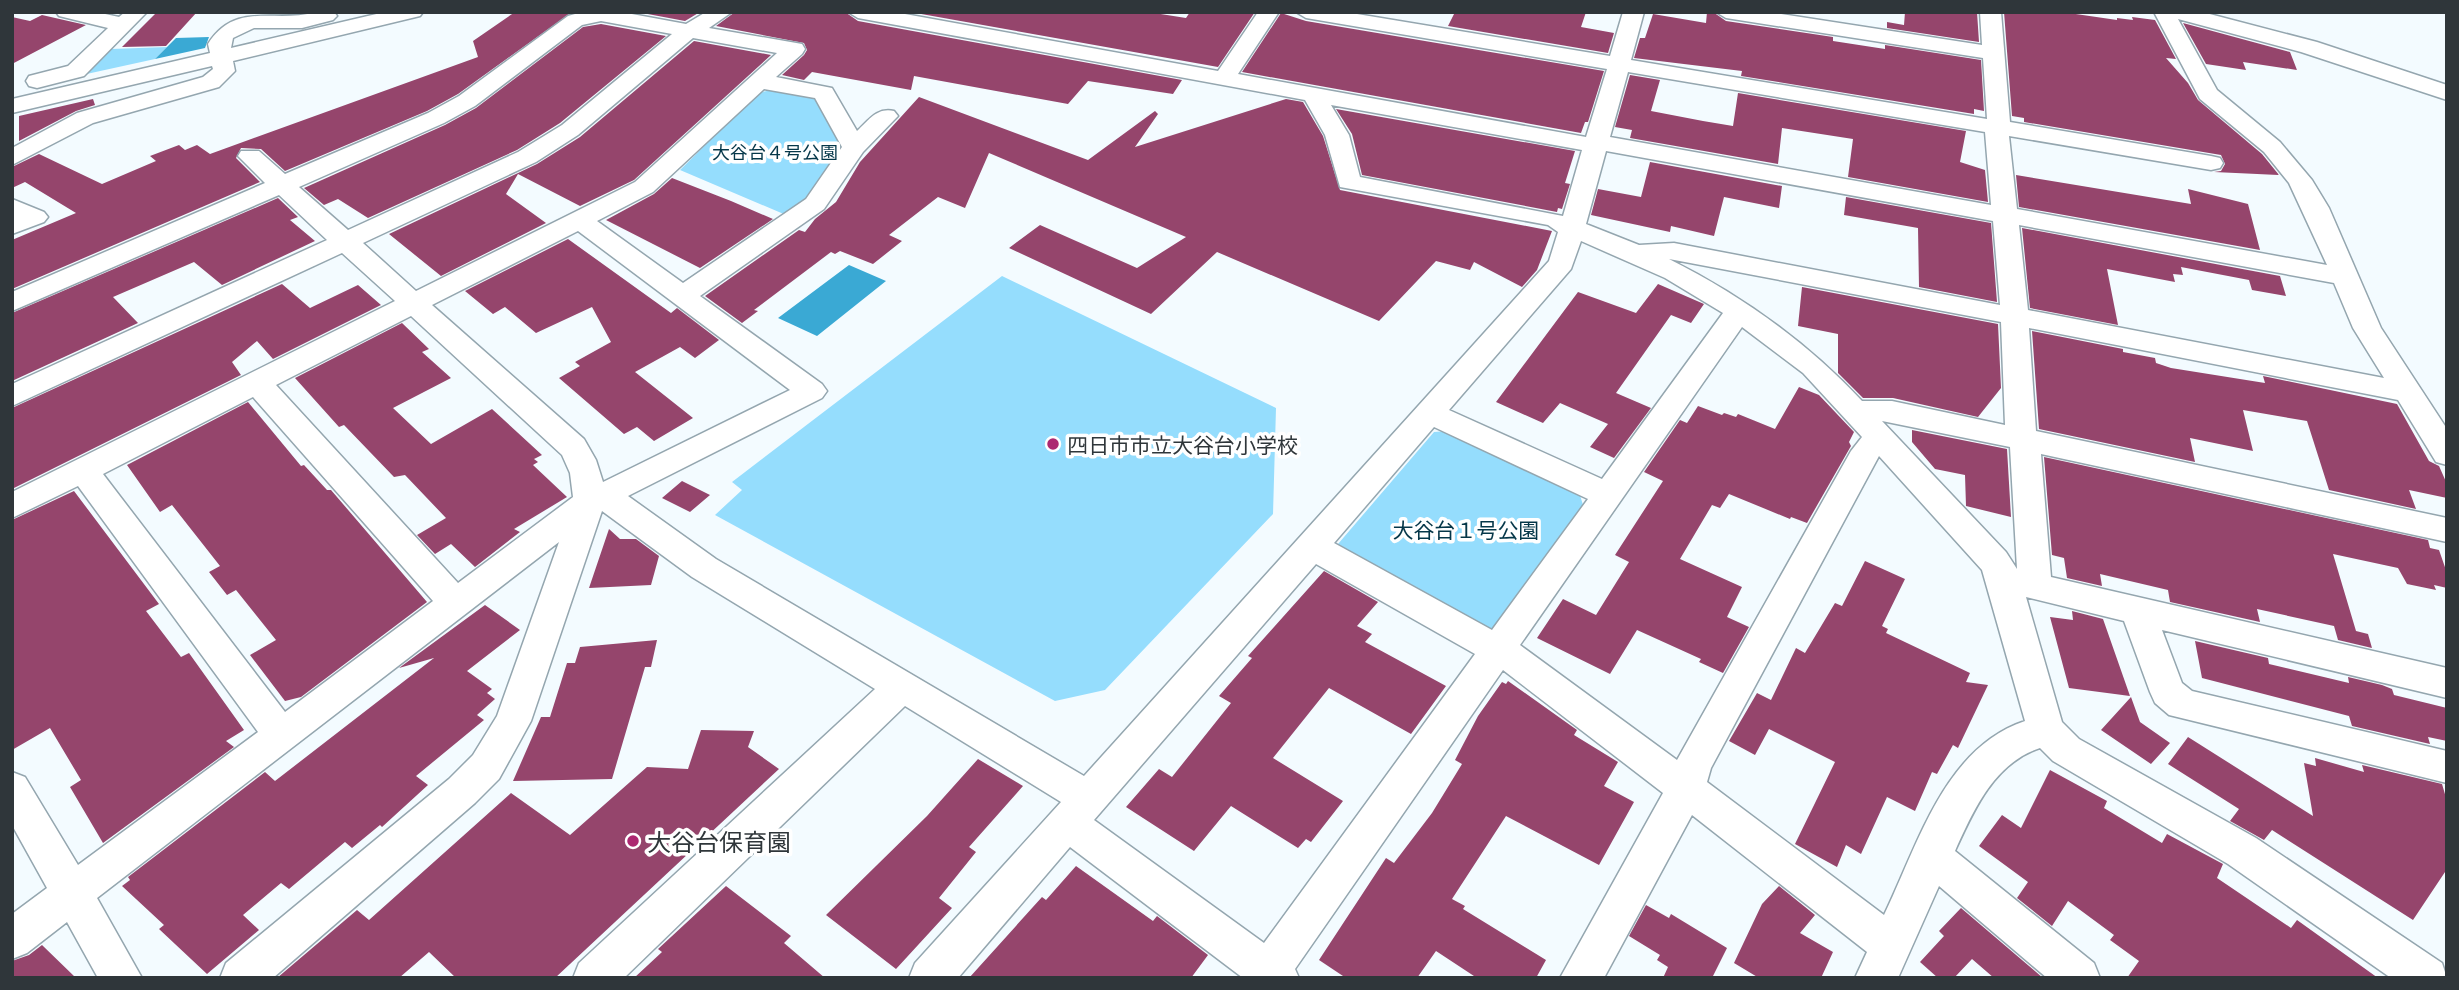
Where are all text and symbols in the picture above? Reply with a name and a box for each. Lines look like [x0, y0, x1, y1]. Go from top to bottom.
park label: 大谷台４号公園 [712, 141, 838, 163]
place label: 四日市市立大谷台小学校 [1067, 432, 1298, 457]
marker: 四日市市立大谷台小学校 [1045, 436, 1061, 452]
park label: 大谷台１号公園 [1393, 517, 1540, 542]
place label: 大谷台保育園 [647, 827, 791, 856]
marker: 大谷台保育園 [625, 833, 641, 849]

